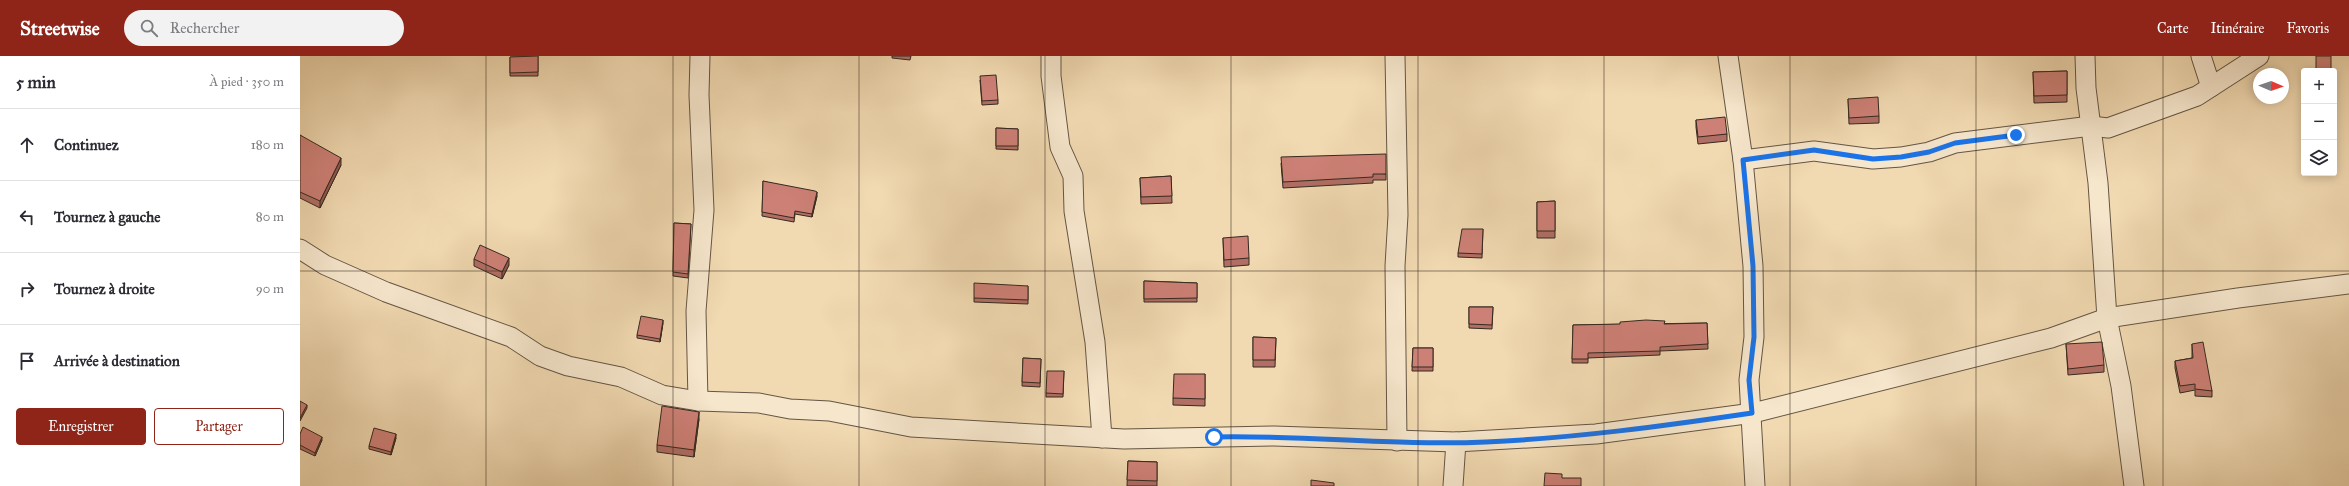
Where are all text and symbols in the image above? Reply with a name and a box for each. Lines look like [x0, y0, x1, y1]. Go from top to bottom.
search box [124, 10, 404, 46]
text: Streetwise [20, 17, 100, 40]
icon: search [138, 17, 160, 39]
text: Rechercher [170, 19, 239, 37]
text: Carte [2157, 20, 2189, 37]
text: Itinéraire [2211, 20, 2264, 37]
text: Favoris [2286, 20, 2329, 37]
north arrow [2253, 68, 2289, 104]
map controls [2301, 68, 2337, 176]
button: + [2301, 68, 2337, 104]
text: 5 min [16, 72, 56, 93]
text: À pied · 350 m [210, 74, 284, 90]
button: − [2301, 104, 2337, 140]
route end [2007, 126, 2025, 144]
icon: ahead [16, 134, 38, 156]
text: Continuez [54, 136, 119, 154]
text: 180 m [251, 137, 284, 153]
button: layers [2301, 140, 2337, 176]
icon: left [16, 206, 38, 228]
text: Tournez à gauche [54, 208, 161, 226]
text: 80 m [256, 209, 284, 225]
icon: right [16, 278, 38, 300]
text: Tournez à droite [54, 280, 155, 298]
text: 90 m [256, 281, 284, 297]
icon: arrive [16, 350, 38, 372]
text: Arrivée à destination [54, 352, 180, 370]
button: Enregistrer [16, 408, 146, 445]
button: Partager [154, 408, 284, 445]
route start [1205, 428, 1223, 446]

